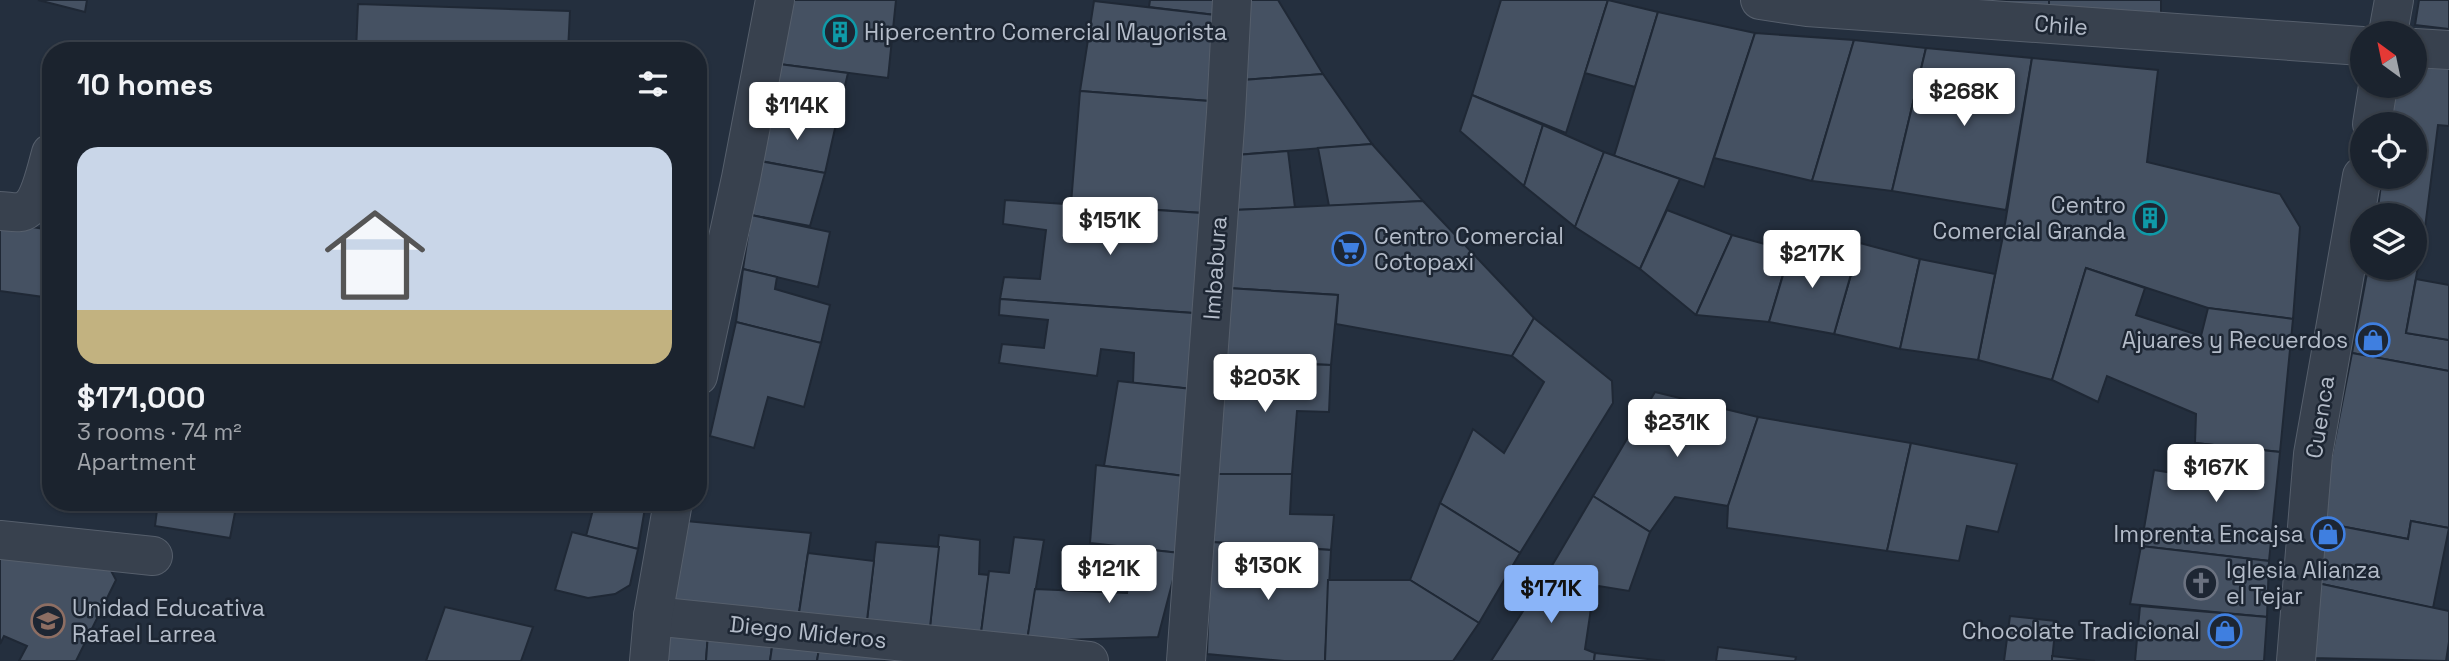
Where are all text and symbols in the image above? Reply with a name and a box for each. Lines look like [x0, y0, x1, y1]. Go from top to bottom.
street label: Chile [2033, 8, 2089, 42]
building icon: Hipercentro Comercial Mayorista [821, 13, 859, 51]
place label: Hipercentro Comercial Mayorista [864, 17, 1227, 47]
north arrow [2350, 21, 2427, 98]
map controls [2350, 21, 2427, 280]
text: 10 homes [77, 65, 213, 104]
icon: filters [634, 65, 672, 103]
pin: $268K [1915, 68, 2013, 128]
text: $268K [1929, 76, 1999, 106]
pin: $114K [748, 82, 846, 142]
text: $114K [765, 90, 829, 120]
button: locate [2350, 112, 2427, 189]
place label: Centro Comercial Granda [1932, 190, 2126, 246]
icon: home [312, 192, 438, 318]
pin: $151K [1061, 198, 1159, 257]
building icon: Centro Comercial Granda [2131, 199, 2169, 237]
button: layers [2350, 203, 2427, 280]
text: $151K [1079, 205, 1141, 235]
street label: Imbabura [1196, 215, 1234, 321]
place label: Centro Comercial Cotopaxi [1374, 221, 1564, 277]
supermarket icon: Centro Comercial Cotopaxi [1330, 230, 1368, 268]
pin: $217K [1763, 230, 1861, 290]
text: $217K [1779, 238, 1845, 268]
shop icon: Ajuares y Recuerdos [2354, 321, 2392, 359]
place label: Ajuares y Recuerdos [2122, 325, 2348, 355]
pin: $203K [1216, 354, 1314, 414]
text: $203K [1230, 362, 1300, 392]
street label: Cuenca [2299, 373, 2341, 461]
text: $171,000 [77, 378, 205, 417]
pin: $231K [1628, 400, 1726, 459]
text: $231K [1644, 407, 1710, 437]
text: 3 rooms · 74 m² [77, 417, 242, 447]
pin: $167K [2167, 444, 2265, 504]
text: Apartment [77, 447, 197, 477]
text: $167K [2183, 452, 2249, 482]
shop icon: Imprenta Encajsa [2309, 515, 2347, 553]
place label: Imprenta Encajsa [2114, 519, 2304, 549]
pin: $130K [1219, 542, 1317, 602]
pin: $121K [1060, 546, 1158, 605]
text: $130K [1234, 550, 1302, 580]
text: $121K [1078, 553, 1140, 583]
place label: Iglesia Alianza el Tejar [2226, 555, 2380, 611]
church icon: Iglesia Alianza el Tejar [2182, 564, 2220, 602]
pin: $171K [1502, 566, 1600, 625]
text: $171K [1520, 573, 1582, 603]
place label: Unidad Educativa Rafael Larrea [72, 593, 265, 649]
school or university icon: Unidad Educativa Rafael Larrea [29, 602, 67, 640]
street label: Diego Mideros [728, 609, 888, 655]
shop icon: Chocolate Tradicional [2206, 612, 2244, 650]
place label: Chocolate Tradicional [1962, 616, 2200, 646]

